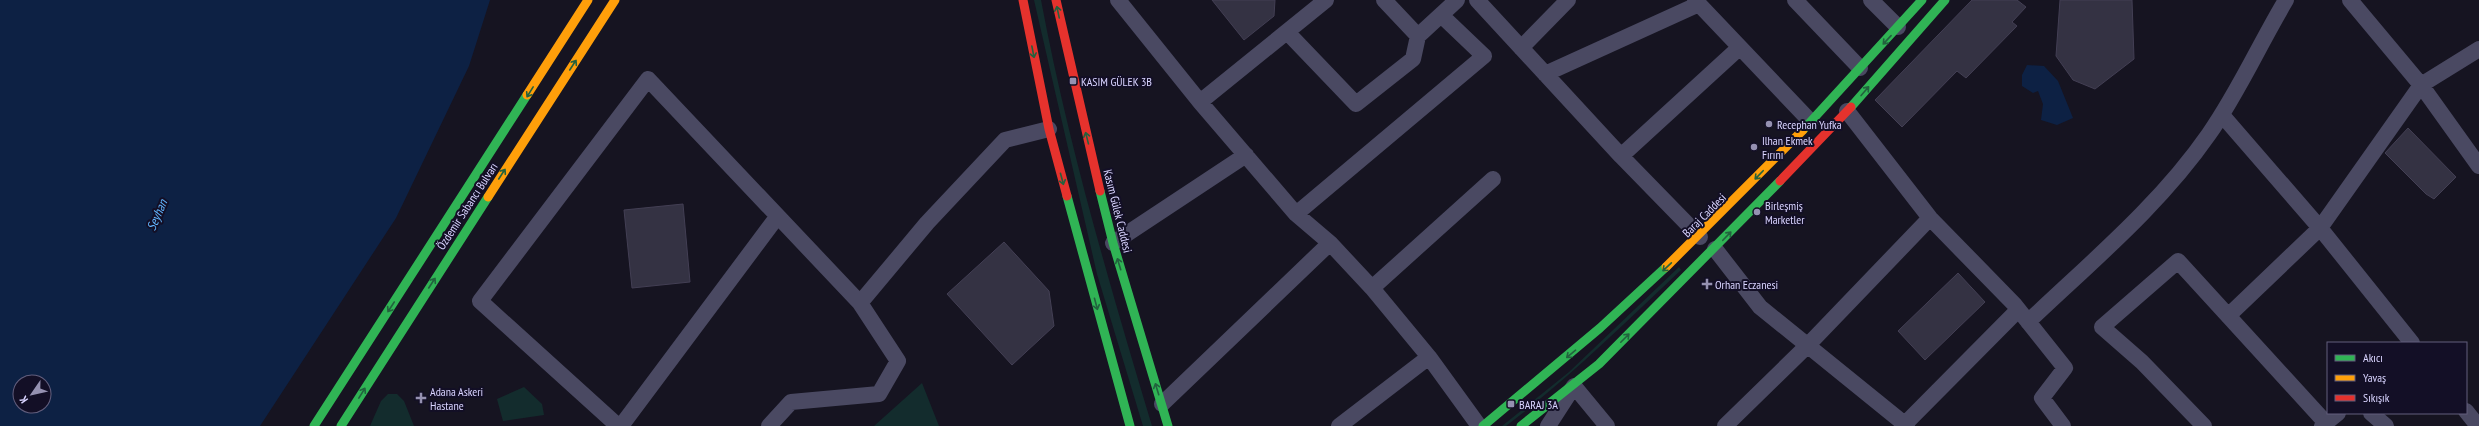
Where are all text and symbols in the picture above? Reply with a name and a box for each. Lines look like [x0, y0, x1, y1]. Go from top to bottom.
one-way arrow [1054, 5, 1062, 18]
one-way arrow [1882, 34, 1891, 45]
one-way arrow [1030, 45, 1038, 58]
one-way arrow [569, 60, 578, 71]
place label: KASIM GÜLEK 3B [1081, 74, 1152, 89]
marker: KASIM GÜLEK 3B [1068, 76, 1078, 86]
one-way arrow [525, 86, 533, 98]
one-way arrow [1860, 86, 1869, 96]
place label: Recephan Yufka [1777, 117, 1842, 132]
marker: Recephan Yufka [1764, 119, 1774, 129]
one-way arrow [1083, 132, 1090, 145]
place label: Ilhan Ekmek Fırını [1762, 133, 1813, 162]
marker: Ilhan Ekmek Fırını [1749, 142, 1759, 152]
street label: Özdemir Sabancı Bulvarı [433, 160, 501, 252]
street label: Kasım Gülek Caddesi [1100, 168, 1136, 254]
one-way arrow [498, 169, 507, 180]
one-way arrow [1755, 170, 1764, 180]
one-way arrow [1059, 172, 1066, 185]
street label: Baraj Caddesi [1679, 190, 1729, 240]
water label: Seyhan [143, 196, 172, 233]
place label: Birleşmiş Marketler [1765, 198, 1805, 227]
marker: Birleşmiş Marketler [1752, 207, 1762, 217]
one-way arrow [1723, 231, 1732, 242]
one-way arrow [1115, 258, 1122, 271]
one-way arrow [1662, 262, 1672, 272]
place label: Orhan Eczanesi [1715, 277, 1778, 292]
one-way arrow [427, 278, 436, 289]
marker: Orhan Eczanesi [1702, 279, 1712, 289]
one-way arrow [1093, 297, 1100, 310]
one-way arrow [387, 302, 396, 313]
one-way arrow [1620, 333, 1630, 343]
legend [2327, 342, 2467, 414]
one-way arrow [1566, 350, 1576, 359]
text: Akıcı [2363, 350, 2383, 365]
text: Yavaş [2363, 370, 2386, 385]
north arrow [12, 374, 52, 414]
one-way arrow [1153, 382, 1160, 395]
place label: Adana Askeri Hastane [430, 384, 483, 413]
one-way arrow [358, 388, 366, 399]
text: Sıkışık [2363, 390, 2390, 405]
marker: Adana Askeri Hastane [415, 392, 427, 404]
text: K [16, 393, 31, 406]
place label: BARAJ 3A [1519, 397, 1558, 412]
marker: BARAJ 3A [1506, 399, 1516, 409]

